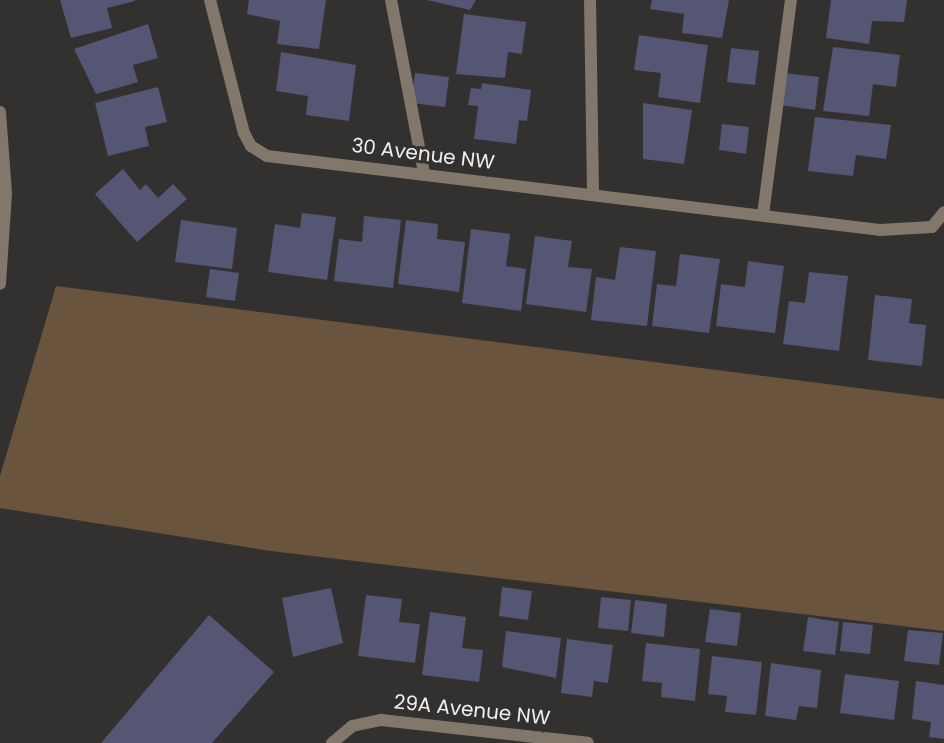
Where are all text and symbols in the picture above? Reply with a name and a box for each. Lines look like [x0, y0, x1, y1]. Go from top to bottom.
street label: 30 Avenue NW [350, 133, 496, 175]
street label: 29A Avenue NW [393, 690, 551, 730]

